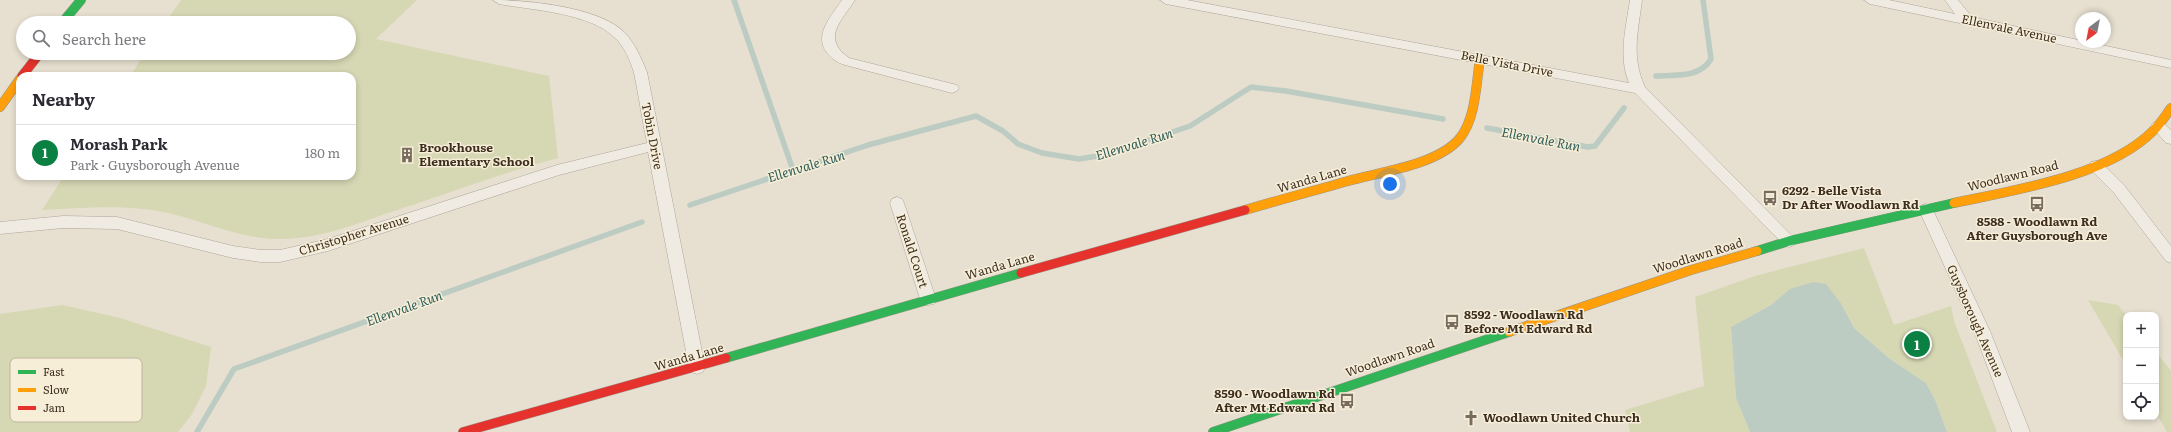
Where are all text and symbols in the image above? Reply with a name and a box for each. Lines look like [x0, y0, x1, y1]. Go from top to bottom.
street label: Ellenvale Avenue [1960, 9, 2059, 47]
north arrow [2075, 12, 2111, 48]
search box [16, 16, 356, 60]
icon: search [30, 27, 52, 49]
text: Search here [62, 27, 146, 50]
street label: Belle Vista Drive [1460, 45, 1555, 81]
text: Nearby [32, 86, 95, 111]
street label: Tobin Drive [638, 101, 668, 171]
water label: Ellenvale Run [1500, 122, 1582, 156]
water label: Ellenvale Run [1093, 123, 1175, 164]
text: Morash Park [70, 132, 168, 155]
place label: Brookhouse Elementary School [419, 138, 535, 170]
text: 1 [42, 143, 48, 162]
text: 180 m [305, 143, 340, 162]
water label: Ellenvale Run [765, 145, 847, 186]
building icon: Brookhouse Elementary School [398, 146, 416, 164]
text: Park · Guysborough Avenue [70, 155, 240, 174]
street label: Woodlawn Road [1965, 155, 2061, 195]
street label: Wanda Lane [1275, 160, 1349, 197]
your location [1380, 174, 1400, 194]
place label: 6292 - Belle Vista Dr After Woodlawn Rd [1782, 181, 1919, 213]
bus stop icon: 6292 - Belle Vista Dr After Woodlawn Rd [1761, 189, 1779, 207]
bus stop icon: 8588 - Woodlawn Rd After Guysborough Ave [2028, 195, 2046, 213]
street label: Christopher Avenue [296, 209, 411, 259]
street label: Ronald Court [893, 211, 933, 290]
place label: 8588 - Woodlawn Rd After Guysborough Ave [1966, 212, 2108, 244]
street label: Woodlawn Road [1650, 233, 1746, 277]
street label: Wanda Lane [963, 247, 1037, 284]
street label: Guysborough Avenue [1943, 261, 2009, 380]
water label: Ellenvale Run [363, 285, 445, 330]
place label: 8592 - Woodlawn Rd Before Mt Edward Rd [1464, 305, 1593, 337]
map controls [2123, 312, 2159, 420]
button: + [2123, 312, 2159, 348]
bus stop icon: 8592 - Woodlawn Rd Before Mt Edward Rd [1443, 313, 1461, 331]
pin: 1 [1904, 329, 1930, 359]
street label: Woodlawn Road [1343, 333, 1437, 381]
street label: Wanda Lane [652, 338, 726, 375]
button: − [2123, 348, 2159, 384]
legend [10, 358, 142, 422]
text: Fast [43, 363, 65, 379]
text: Slow [43, 381, 69, 397]
place label: 8590 - Woodlawn Rd After Mt Edward Rd [1214, 384, 1335, 416]
button: locate [2123, 384, 2159, 420]
bus stop icon: 8590 - Woodlawn Rd After Mt Edward Rd [1338, 392, 1356, 410]
text: Jam [43, 399, 66, 415]
place label: Woodlawn United Church [1483, 408, 1640, 426]
church icon: Woodlawn United Church [1462, 409, 1480, 427]

